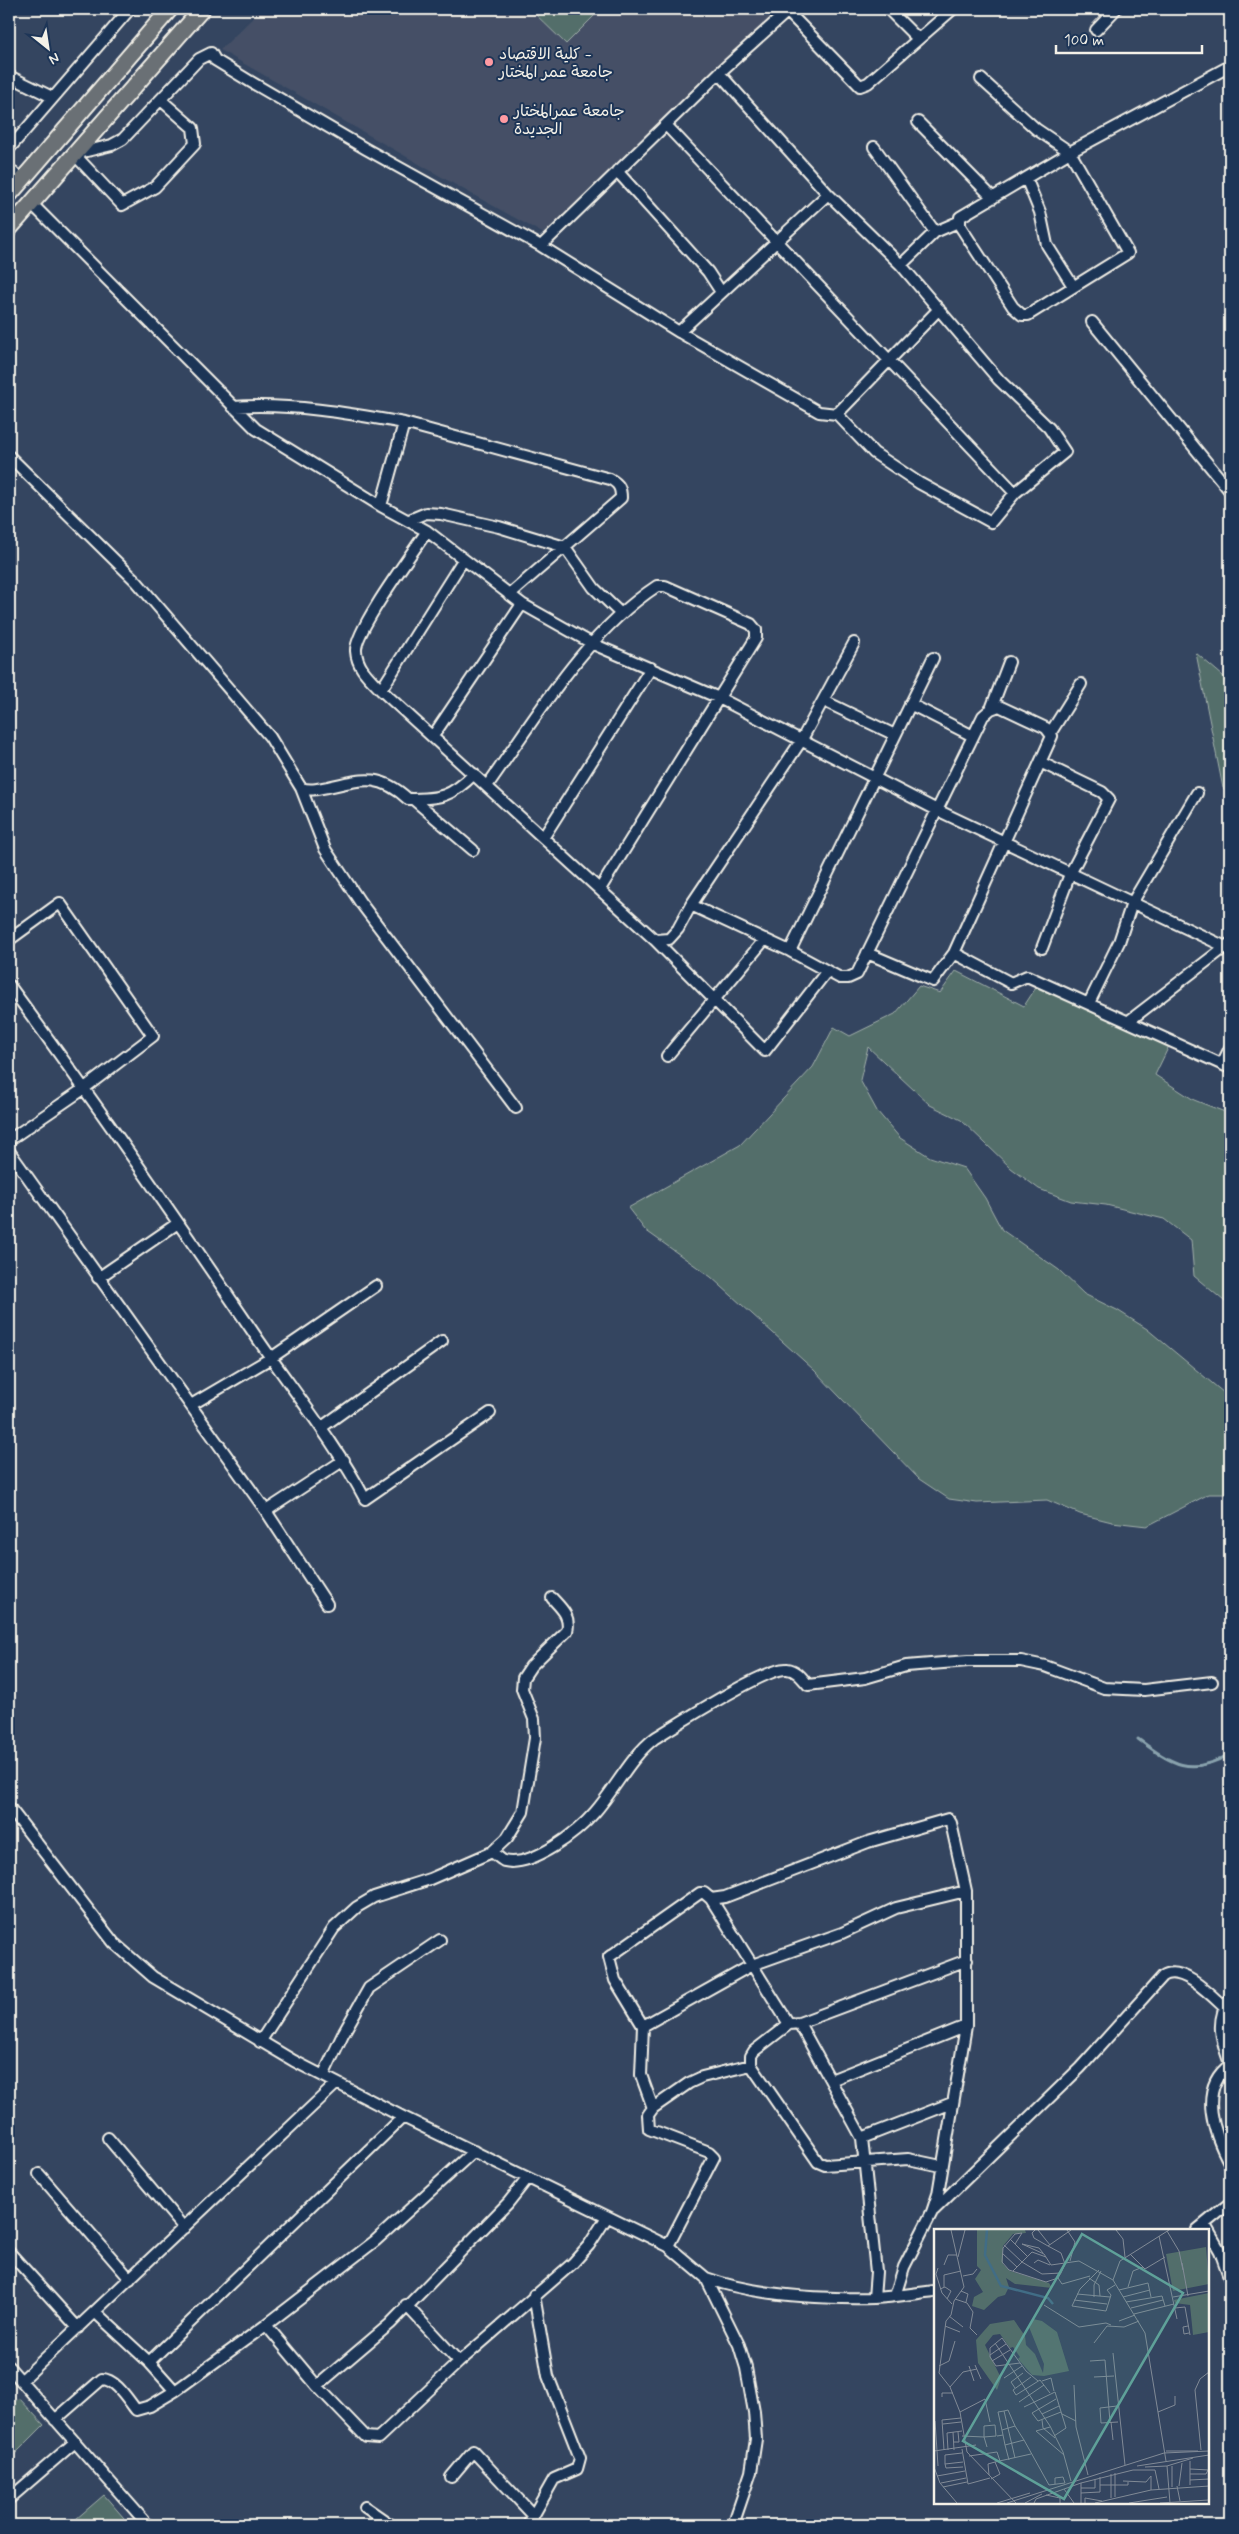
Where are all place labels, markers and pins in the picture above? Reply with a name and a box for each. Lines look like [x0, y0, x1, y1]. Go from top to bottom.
place label: كلية الاقتصاد - جامعة عمر المختار [497, 44, 613, 83]
marker: كلية الاقتصاد - جامعة عمر المختار [483, 56, 495, 68]
place label: جامعة عمرالمختار الجديدة [512, 101, 625, 140]
marker: جامعة عمرالمختار الجديدة [498, 113, 510, 125]

